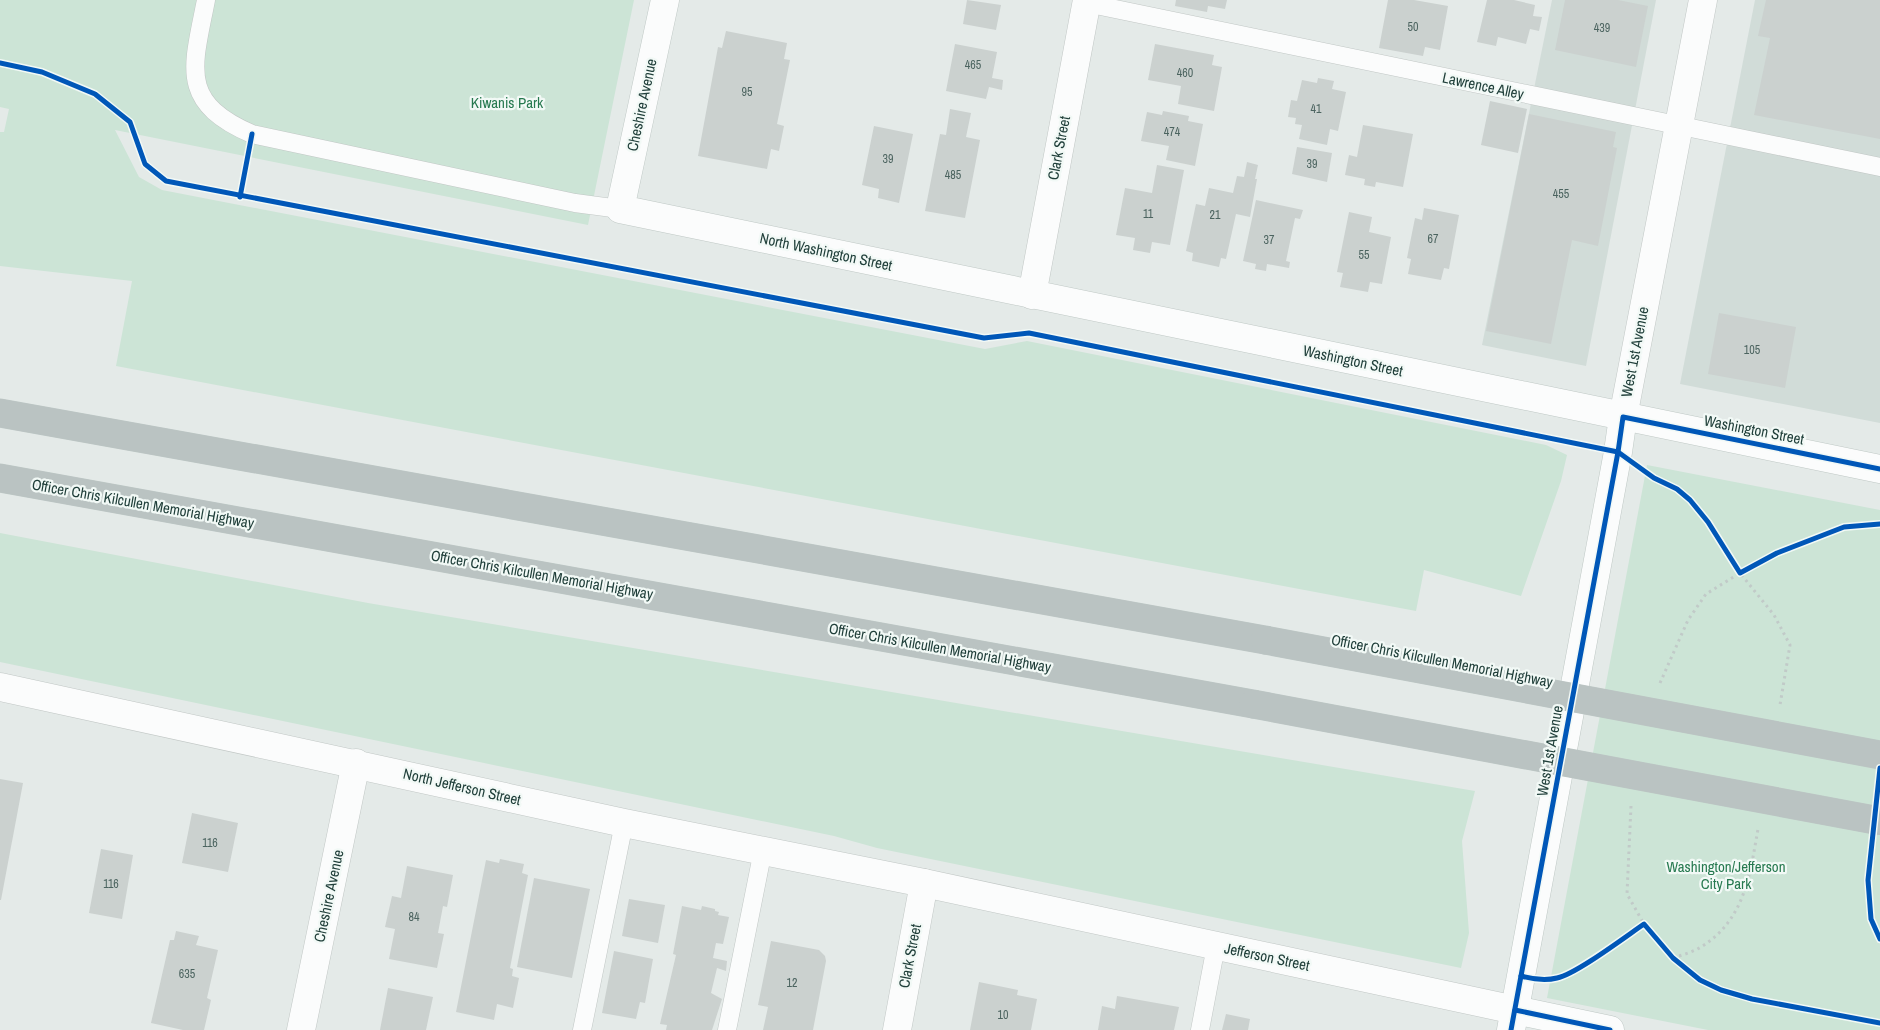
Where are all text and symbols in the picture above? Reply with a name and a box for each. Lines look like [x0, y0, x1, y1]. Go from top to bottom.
house number: 50 [1408, 19, 1418, 35]
house number: 439 [1594, 20, 1610, 36]
street label: Cheshire Avenue [621, 57, 662, 153]
house number: 465 [965, 57, 982, 73]
house number: 460 [1177, 65, 1193, 81]
street label: Lawrence Alley [1440, 67, 1527, 105]
house number: 95 [742, 84, 753, 100]
park label: Kiwanis Park [471, 92, 544, 113]
house number: 41 [1311, 101, 1322, 117]
street label: Clark Street [1042, 113, 1075, 182]
house number: 474 [1164, 124, 1181, 140]
house number: 39 [883, 151, 893, 167]
house number: 39 [1307, 156, 1317, 172]
house number: 485 [945, 167, 962, 183]
house number: 455 [1553, 186, 1570, 202]
house number: 11 [1143, 206, 1154, 222]
house number: 21 [1210, 207, 1221, 223]
street label: North Washington Street [758, 227, 895, 276]
house number: 67 [1428, 231, 1439, 247]
house number: 37 [1264, 232, 1275, 248]
house number: 55 [1359, 247, 1370, 263]
street label: West 1st Avenue [1615, 305, 1654, 399]
street label: Washington Street [1301, 340, 1405, 381]
house number: 105 [1744, 342, 1761, 358]
street label: Washington Street [1702, 410, 1806, 450]
street label: Officer Chris Kilcullen Memorial Highway [30, 474, 257, 534]
street label: Officer Chris Kilcullen Memorial Highway [429, 545, 656, 605]
street label: Officer Chris Kilcullen Memorial Highway [827, 618, 1054, 678]
street label: Officer Chris Kilcullen Memorial Highway [1329, 629, 1556, 692]
street label: West 1st Avenue [1531, 704, 1568, 798]
street label: North Jefferson Street [401, 763, 524, 810]
house number: 116 [202, 835, 218, 851]
street label: Cheshire Avenue [308, 848, 349, 944]
park label: Washington/Jefferson City Park [1667, 856, 1786, 894]
house number: 116 [103, 876, 119, 892]
house number: 84 [409, 909, 420, 925]
street label: Clark Street [893, 921, 926, 990]
street label: Jefferson Street [1223, 937, 1312, 976]
house number: 635 [179, 966, 196, 982]
house number: 12 [787, 975, 797, 991]
house number: 10 [998, 1007, 1008, 1023]

